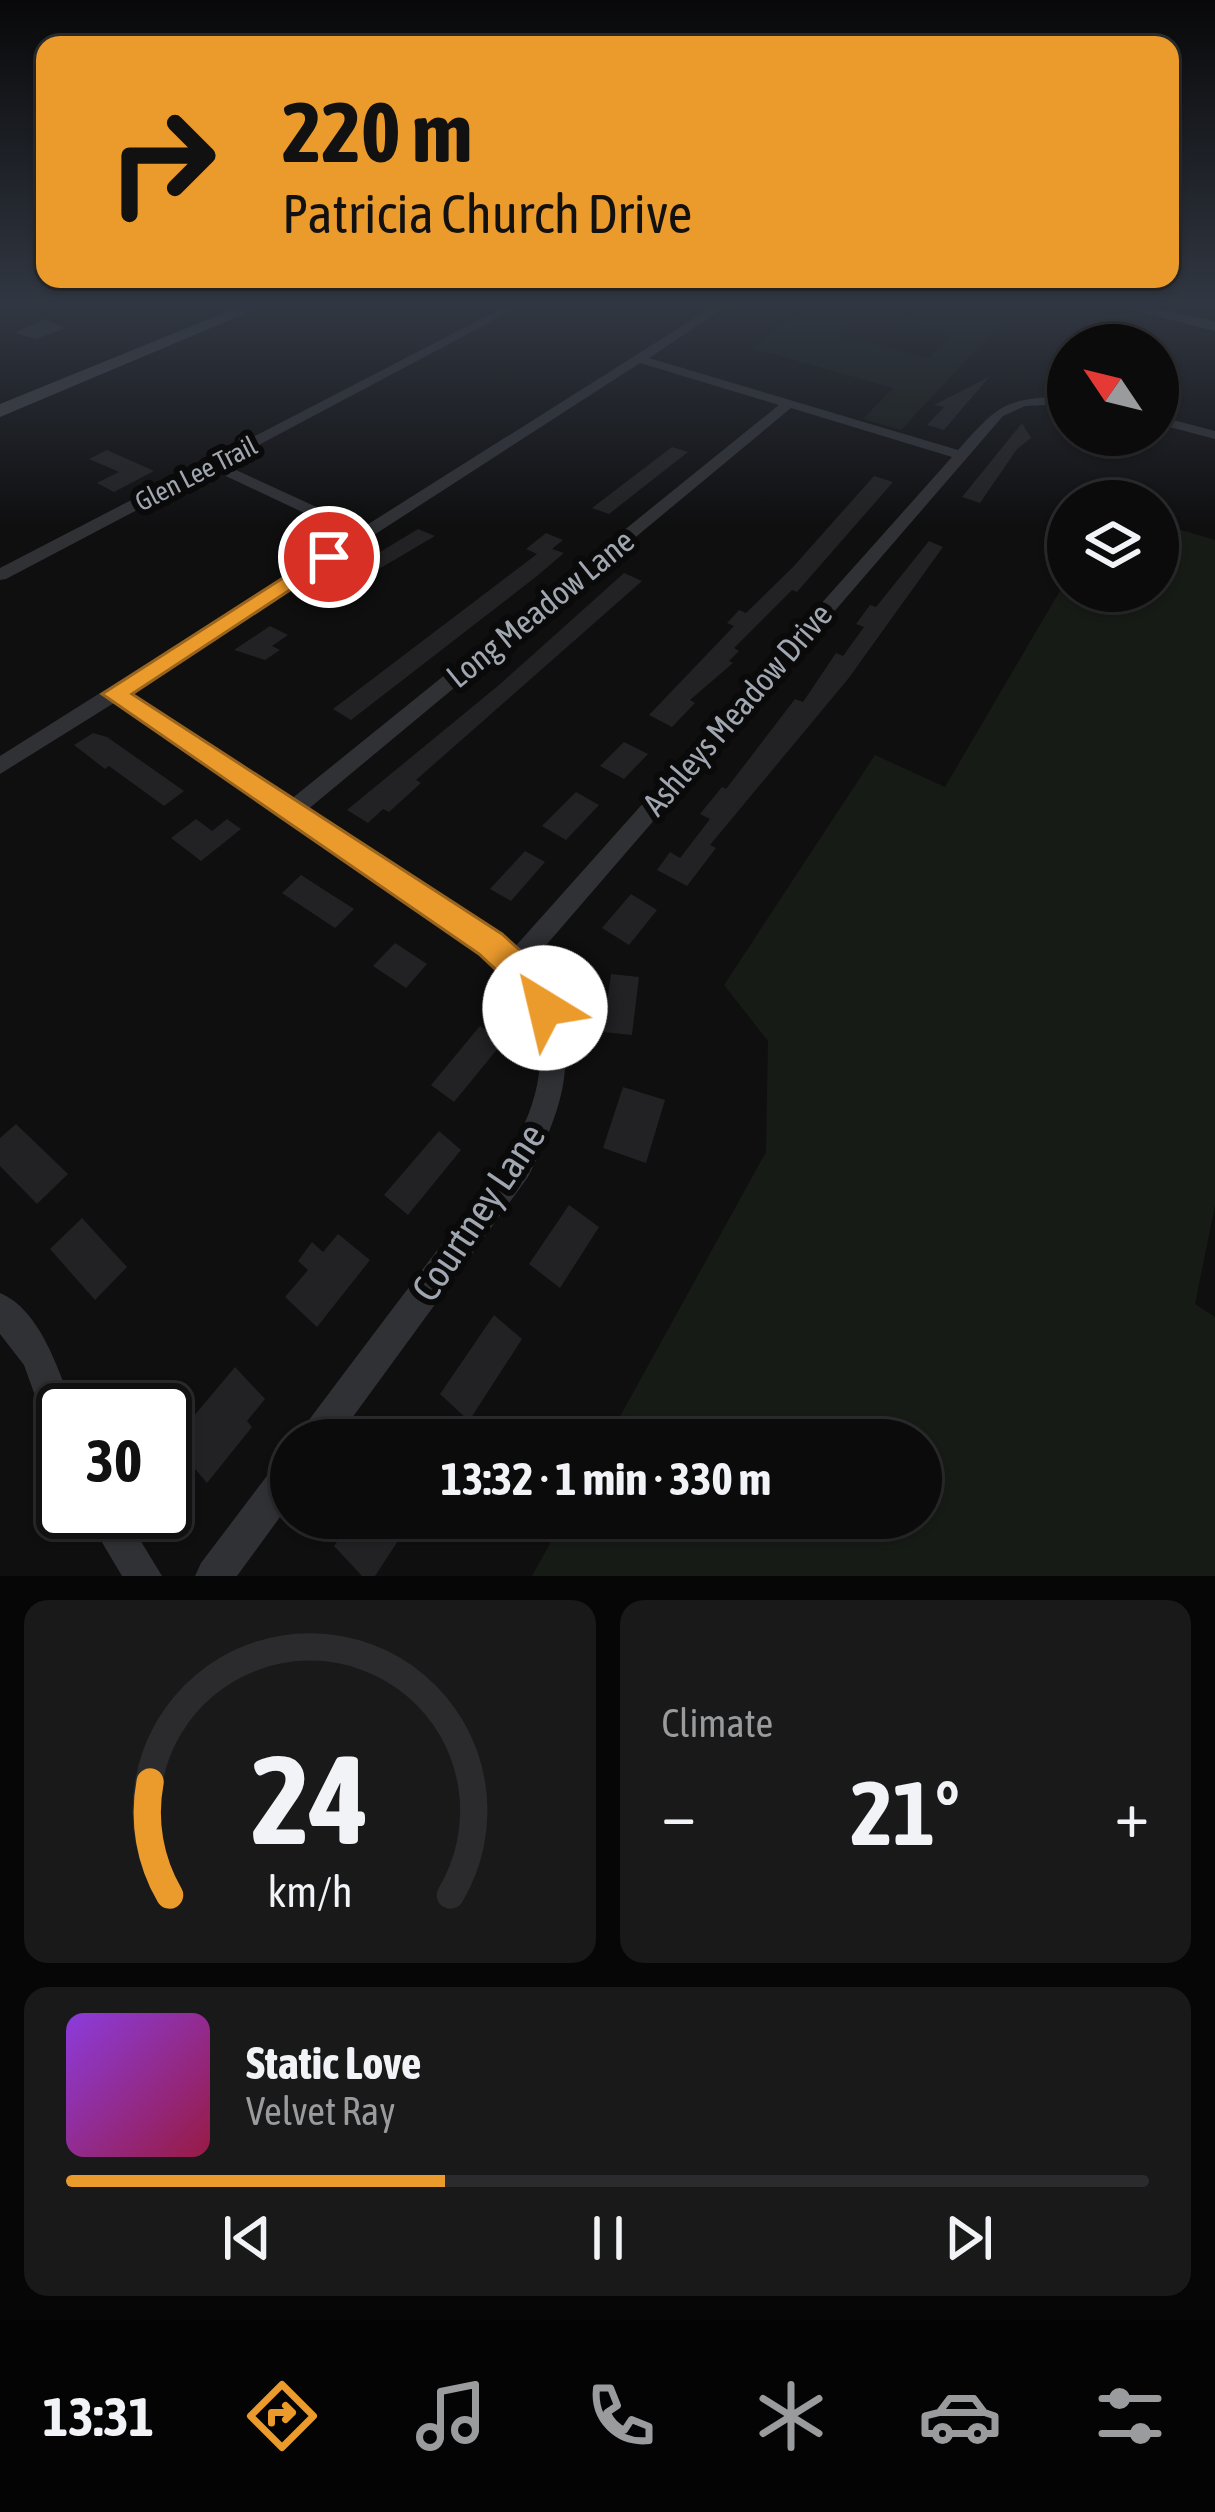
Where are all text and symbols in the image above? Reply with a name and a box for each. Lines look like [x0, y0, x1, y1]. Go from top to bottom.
icon: right [84, 84, 240, 240]
text: 220 m [282, 84, 472, 180]
text: Patricia Church Drive [282, 183, 692, 244]
north arrow [1047, 324, 1179, 456]
map controls [1047, 324, 1179, 612]
street label: Glen Lee Trail [130, 430, 262, 517]
button: layers [1047, 480, 1179, 612]
pin [278, 506, 380, 608]
street label: Long Meadow Lane [439, 521, 641, 695]
icon: arrive [296, 524, 362, 590]
street label: Ashleys Meadow Drive [635, 595, 839, 823]
position arrow [482, 945, 608, 1071]
street label: Courtney Lane [403, 1115, 553, 1309]
speed limit sign: 30 [36, 1383, 192, 1539]
text: 13:32 · 1 min · 330 m [441, 1453, 771, 1505]
text: Climate [662, 1701, 773, 1745]
text: 24 [251, 1727, 368, 1870]
text: 21° [851, 1761, 960, 1864]
text: − [662, 1775, 696, 1851]
text: + [1115, 1775, 1149, 1851]
text: km/h [267, 1866, 352, 1915]
text: Static Love [246, 2037, 422, 2089]
text: Velvet Ray [246, 2089, 395, 2133]
icon: previous [214, 2205, 280, 2271]
icon: pause [575, 2205, 641, 2271]
icon: next [936, 2205, 1002, 2271]
icon: directions [240, 2374, 324, 2458]
icon: music [409, 2374, 493, 2458]
icon: phone [579, 2374, 663, 2458]
icon: climate [749, 2374, 833, 2458]
icon: car [918, 2374, 1002, 2458]
icon: filters [1088, 2374, 1172, 2458]
text: 13:31 [43, 2386, 154, 2447]

